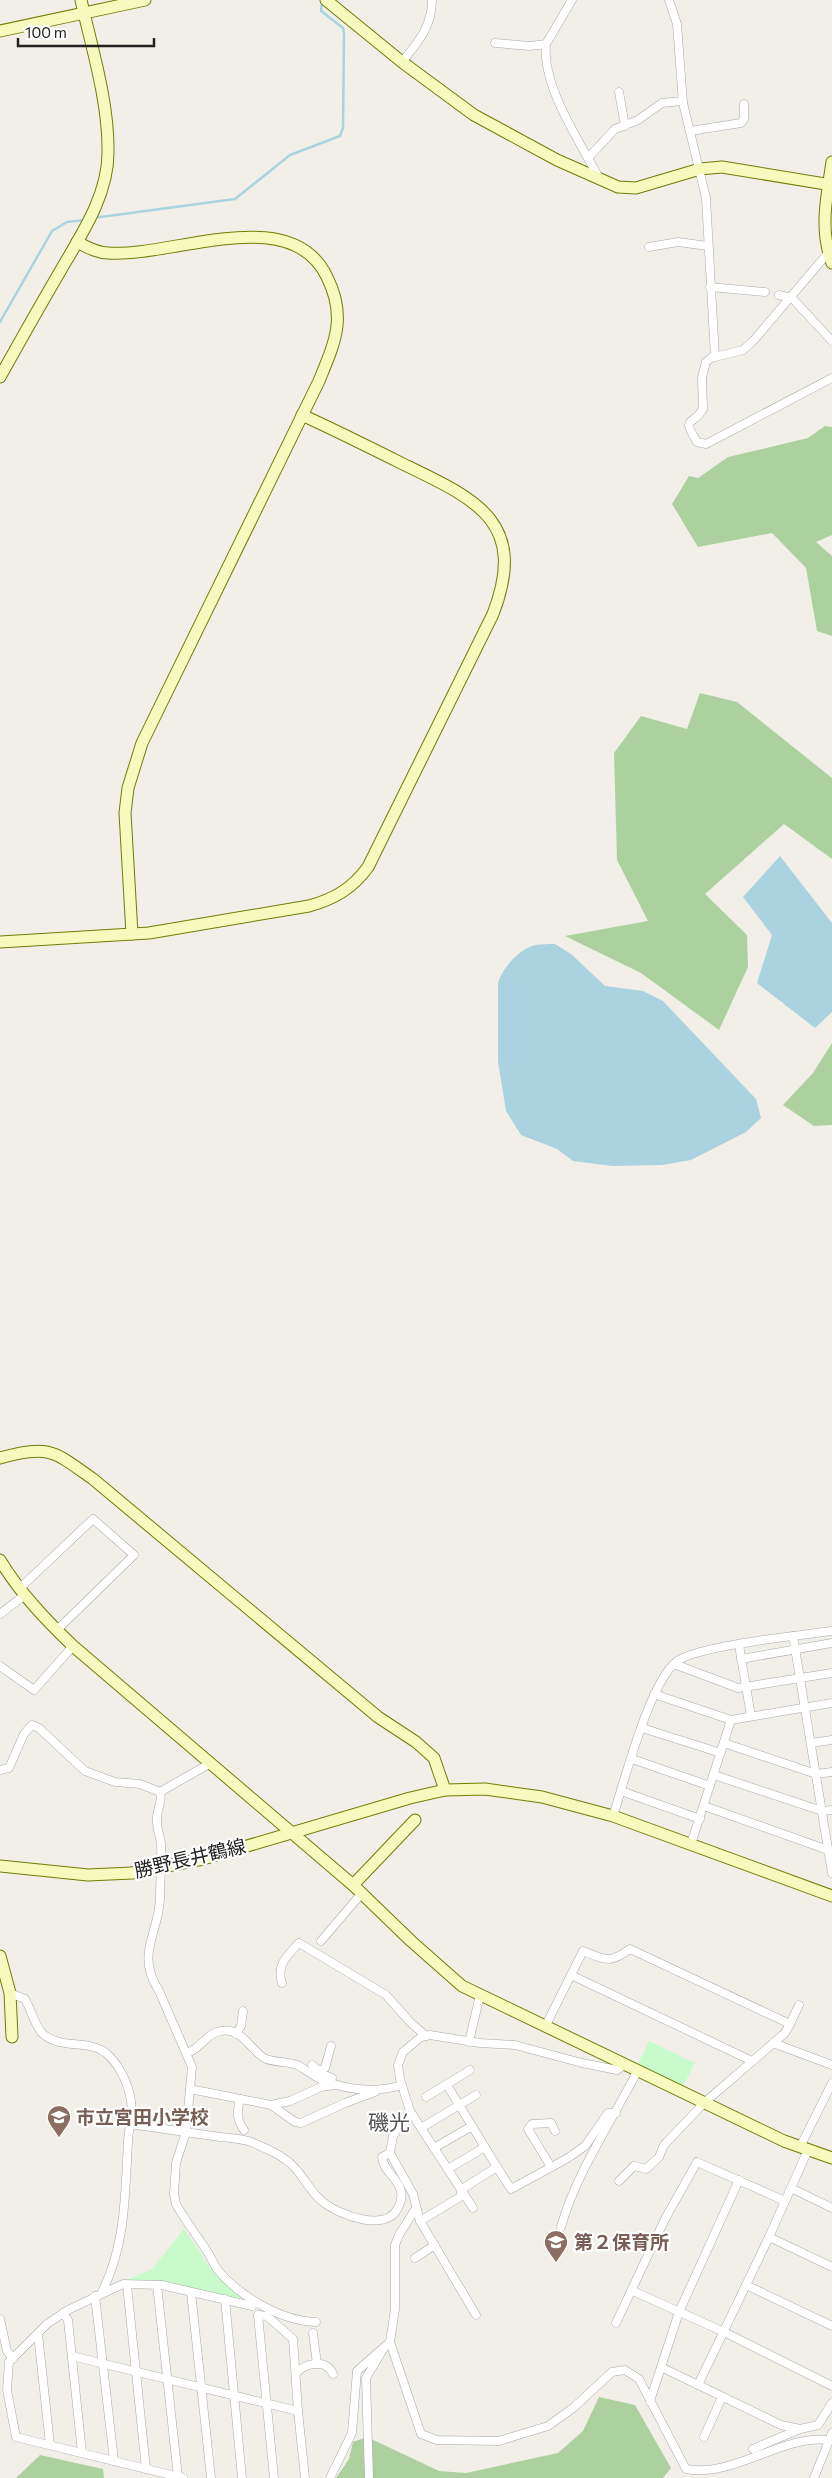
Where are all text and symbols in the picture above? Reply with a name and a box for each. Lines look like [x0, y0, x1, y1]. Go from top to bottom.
scale bar [18, 15, 154, 47]
text: 100 m [25, 23, 67, 41]
street label: 勝野長井鶴線 [132, 1833, 248, 1882]
school or university icon: 市立宮田小学校 [46, 2104, 72, 2138]
place label: 市立宮田小学校 [76, 2105, 209, 2128]
district label: 磯光 [368, 2109, 410, 2134]
school or university icon: 第２保育所 [543, 2229, 569, 2263]
place label: 第２保育所 [574, 2230, 669, 2253]

